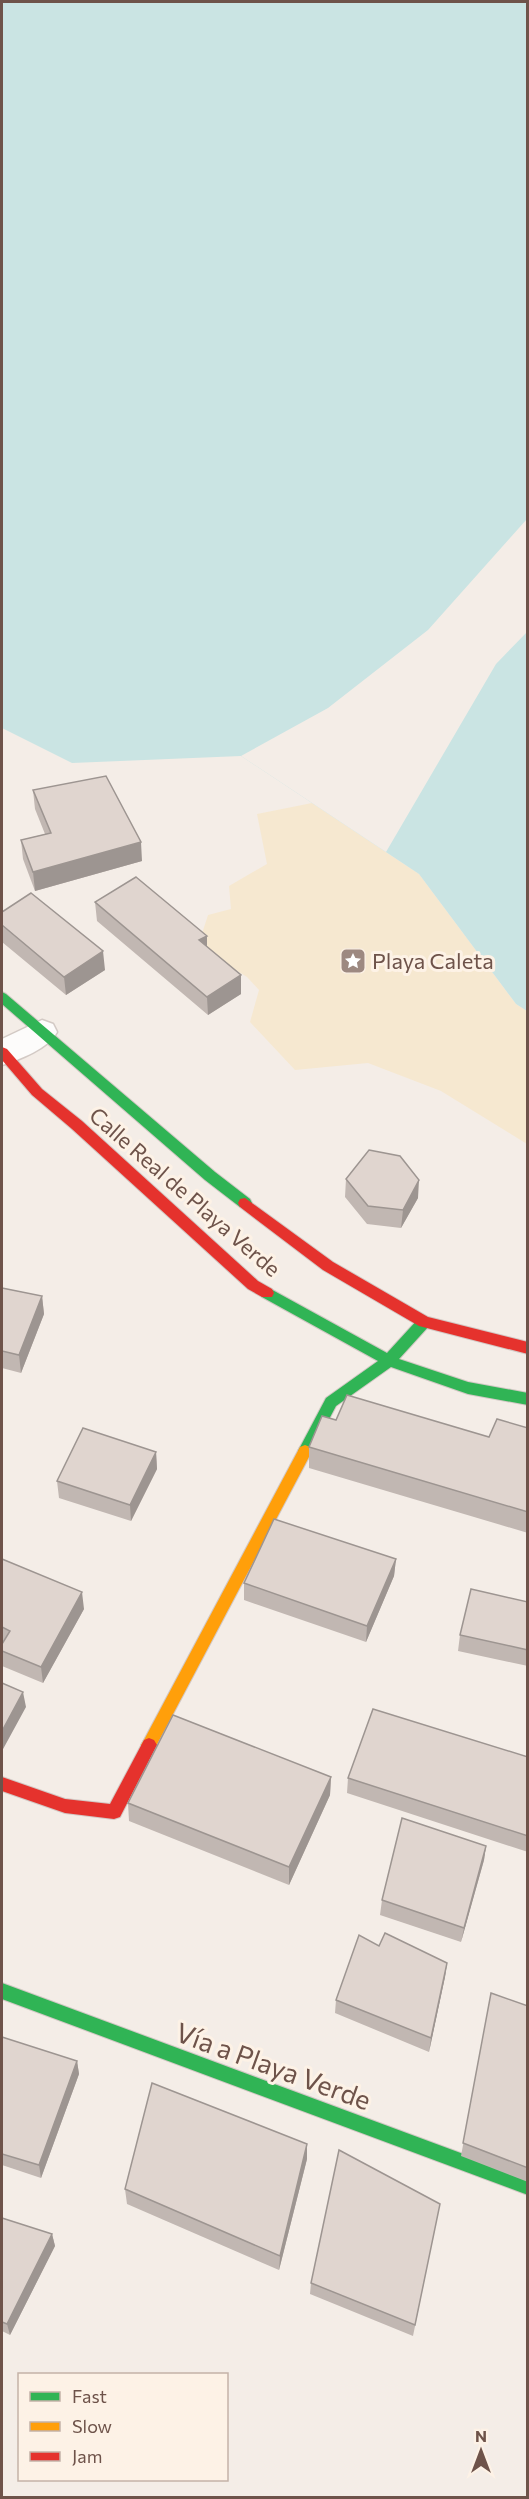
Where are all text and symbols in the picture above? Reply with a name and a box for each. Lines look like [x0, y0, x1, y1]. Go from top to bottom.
place icon: Playa Caleta [338, 946, 368, 976]
place label: Playa Caleta [372, 947, 494, 974]
street label: Calle Real de Playa Verde [84, 1101, 286, 1282]
street label: Vía a Playa Verde [171, 2015, 376, 2116]
legend [18, 2373, 228, 2481]
text: Fast [72, 2385, 107, 2407]
text: Slow [72, 2415, 112, 2437]
north arrow [451, 2421, 511, 2481]
text: N [475, 2426, 487, 2445]
text: Jam [72, 2445, 102, 2467]

